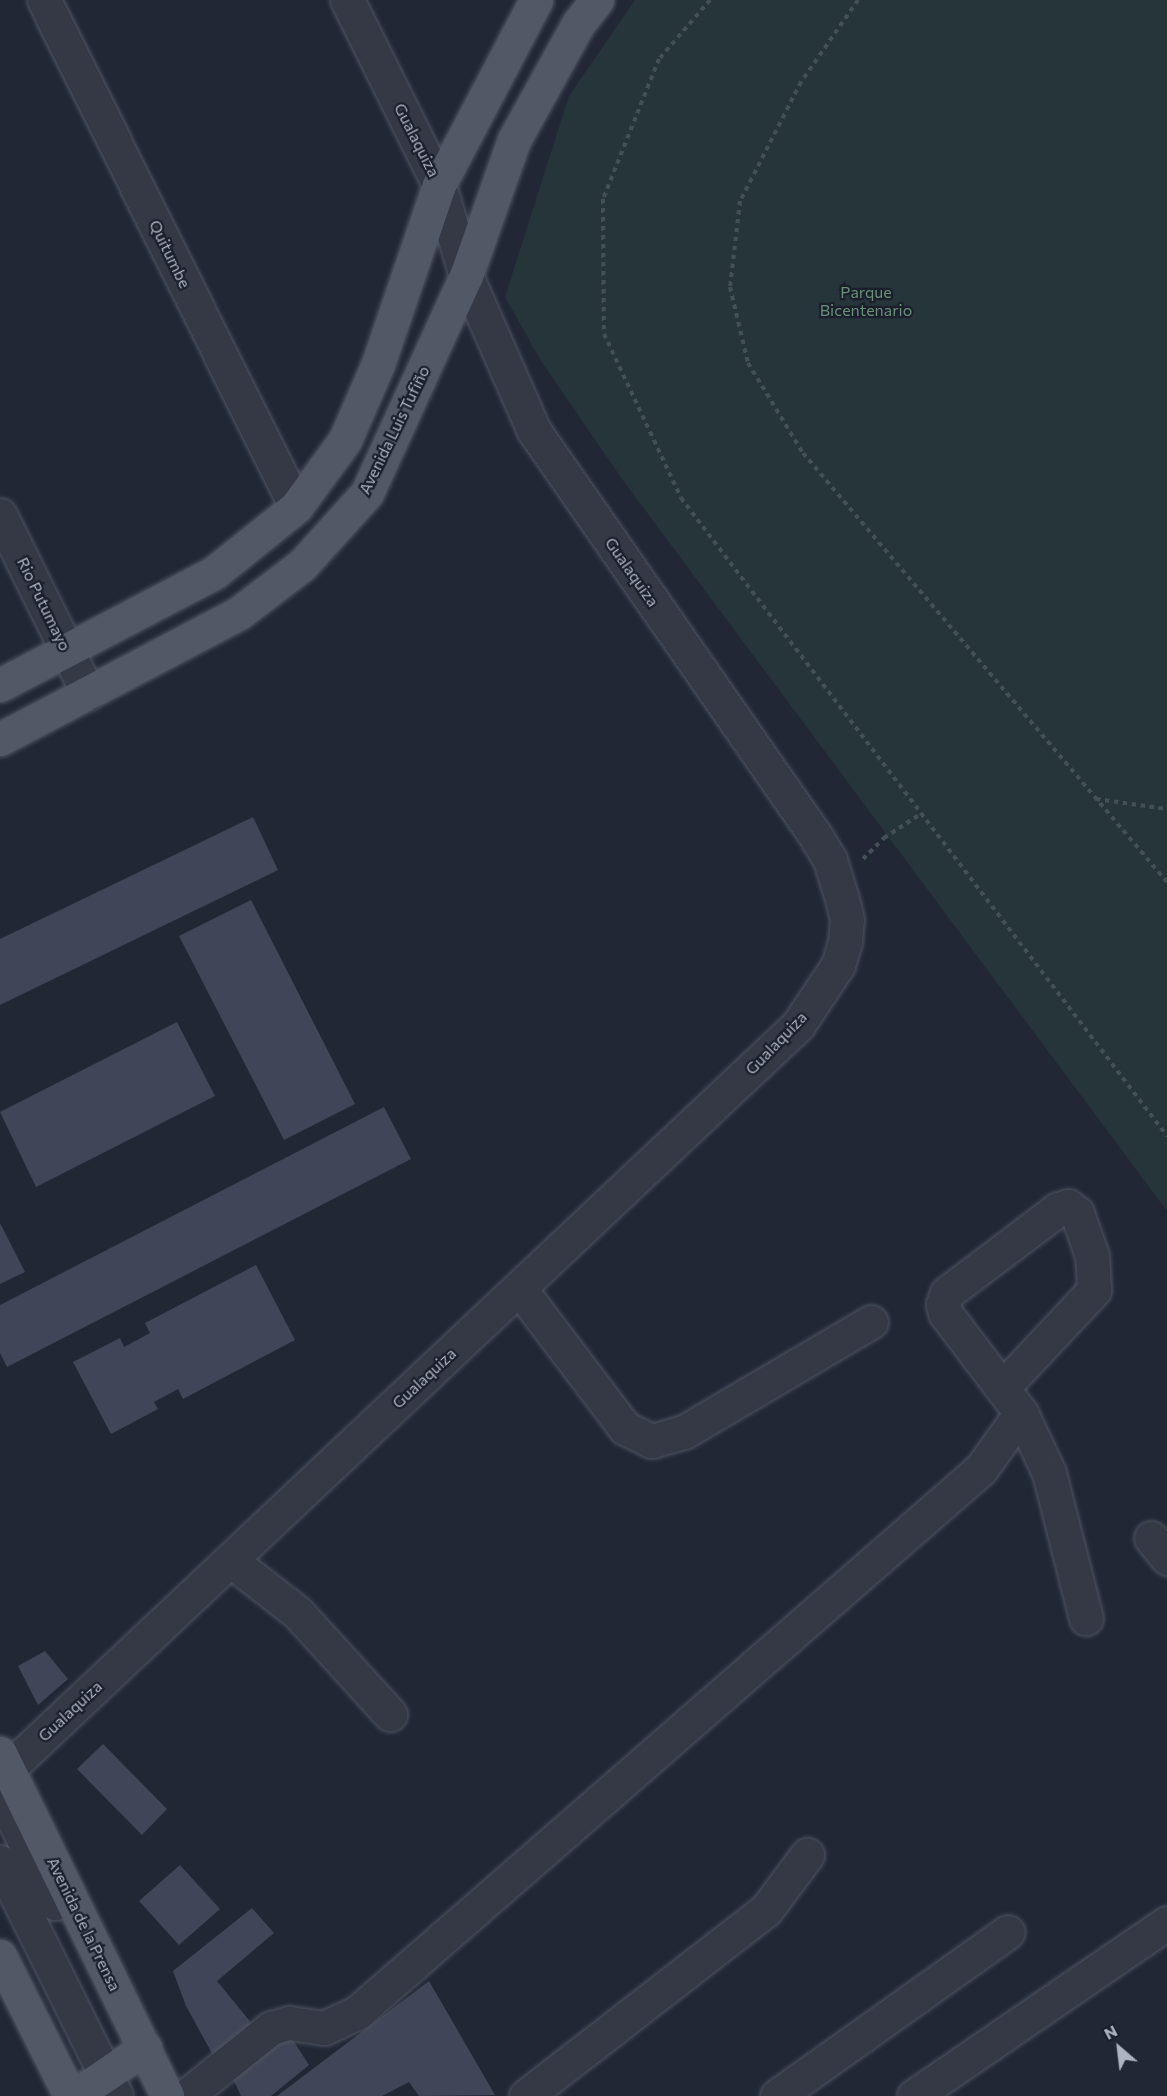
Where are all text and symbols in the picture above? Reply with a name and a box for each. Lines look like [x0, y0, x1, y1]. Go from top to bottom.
street label: Gualaquiza [390, 100, 444, 180]
street label: Quitumbe [145, 217, 195, 291]
park label: Parque Bicentenario [820, 282, 912, 320]
street label: Avenida Luis Tufiño [355, 363, 433, 497]
street label: Gualaquiza [601, 534, 663, 610]
street label: Rio Putumayo [13, 554, 75, 654]
street label: Gualaquiza [741, 1007, 811, 1079]
street label: Gualaquiza [388, 1344, 460, 1412]
street label: Gualaquiza [34, 1677, 106, 1745]
street label: Avenida de la Prensa [43, 1854, 125, 1994]
north arrow [1089, 2018, 1149, 2078]
text: N [1101, 2020, 1120, 2043]

